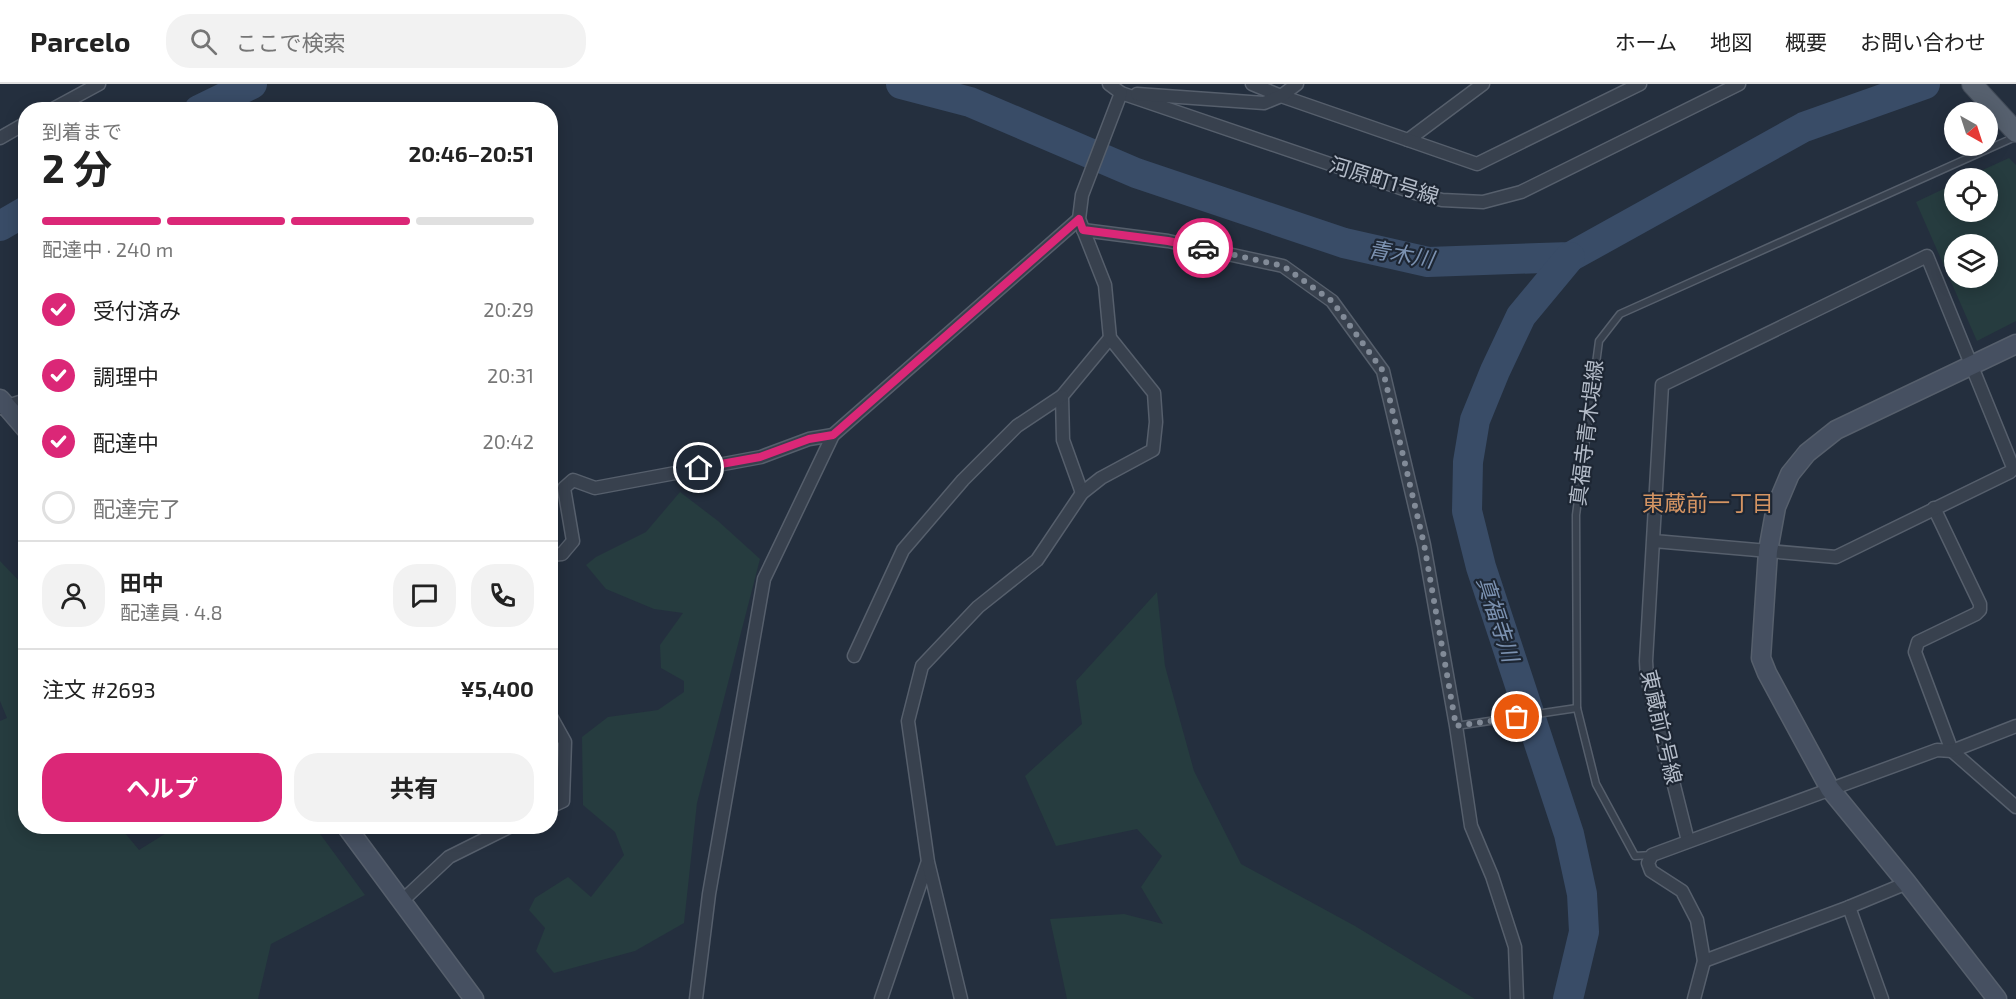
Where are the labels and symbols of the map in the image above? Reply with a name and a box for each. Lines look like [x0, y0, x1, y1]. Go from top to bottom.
north arrow [1944, 102, 1998, 156]
street label: 河原町1号線 [1327, 151, 1442, 208]
courier [1173, 218, 1233, 278]
water label: 青木川 [1366, 234, 1438, 272]
street label: 真福寺青木堤線 [1564, 358, 1607, 507]
pin [673, 442, 724, 493]
district label: 東蔵前一丁目 [1642, 489, 1774, 515]
water label: 真福寺川 [1473, 573, 1526, 666]
street label: 東蔵前2号線 [1637, 667, 1688, 786]
pin [1491, 691, 1542, 742]

